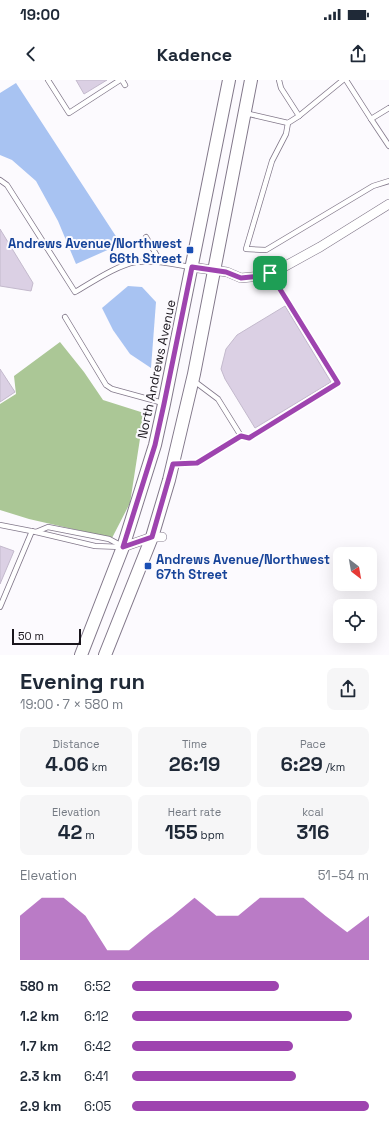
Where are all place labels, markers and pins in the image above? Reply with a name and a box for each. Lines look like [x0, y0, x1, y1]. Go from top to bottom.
place label: Andrews Avenue/Northwest 66th Street [8, 235, 182, 267]
marker: Andrews Avenue/Northwest 66th Street [185, 245, 195, 255]
pin [253, 256, 287, 290]
place label: Andrews Avenue/Northwest 67th Street [156, 551, 330, 583]
marker: Andrews Avenue/Northwest 67th Street [143, 561, 153, 571]

